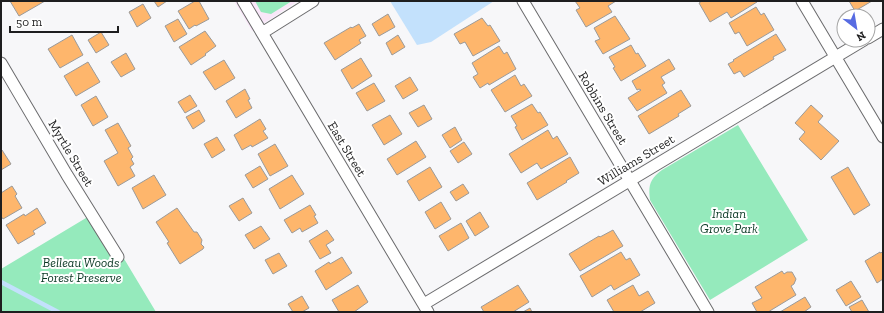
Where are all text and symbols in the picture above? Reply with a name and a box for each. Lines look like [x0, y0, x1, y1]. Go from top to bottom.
scale bar [10, 8, 118, 34]
north arrow [836, 8, 876, 48]
text: 50 m [16, 15, 43, 29]
text: N [853, 28, 868, 44]
street label: Robbins Street [575, 69, 631, 147]
street label: Myrtle Street [45, 117, 97, 189]
street label: East Street [325, 119, 369, 179]
street label: Williams Street [595, 131, 677, 189]
park label: Indian Grove Park [700, 206, 758, 236]
park label: Belleau Woods Forest Preserve [41, 255, 122, 285]

